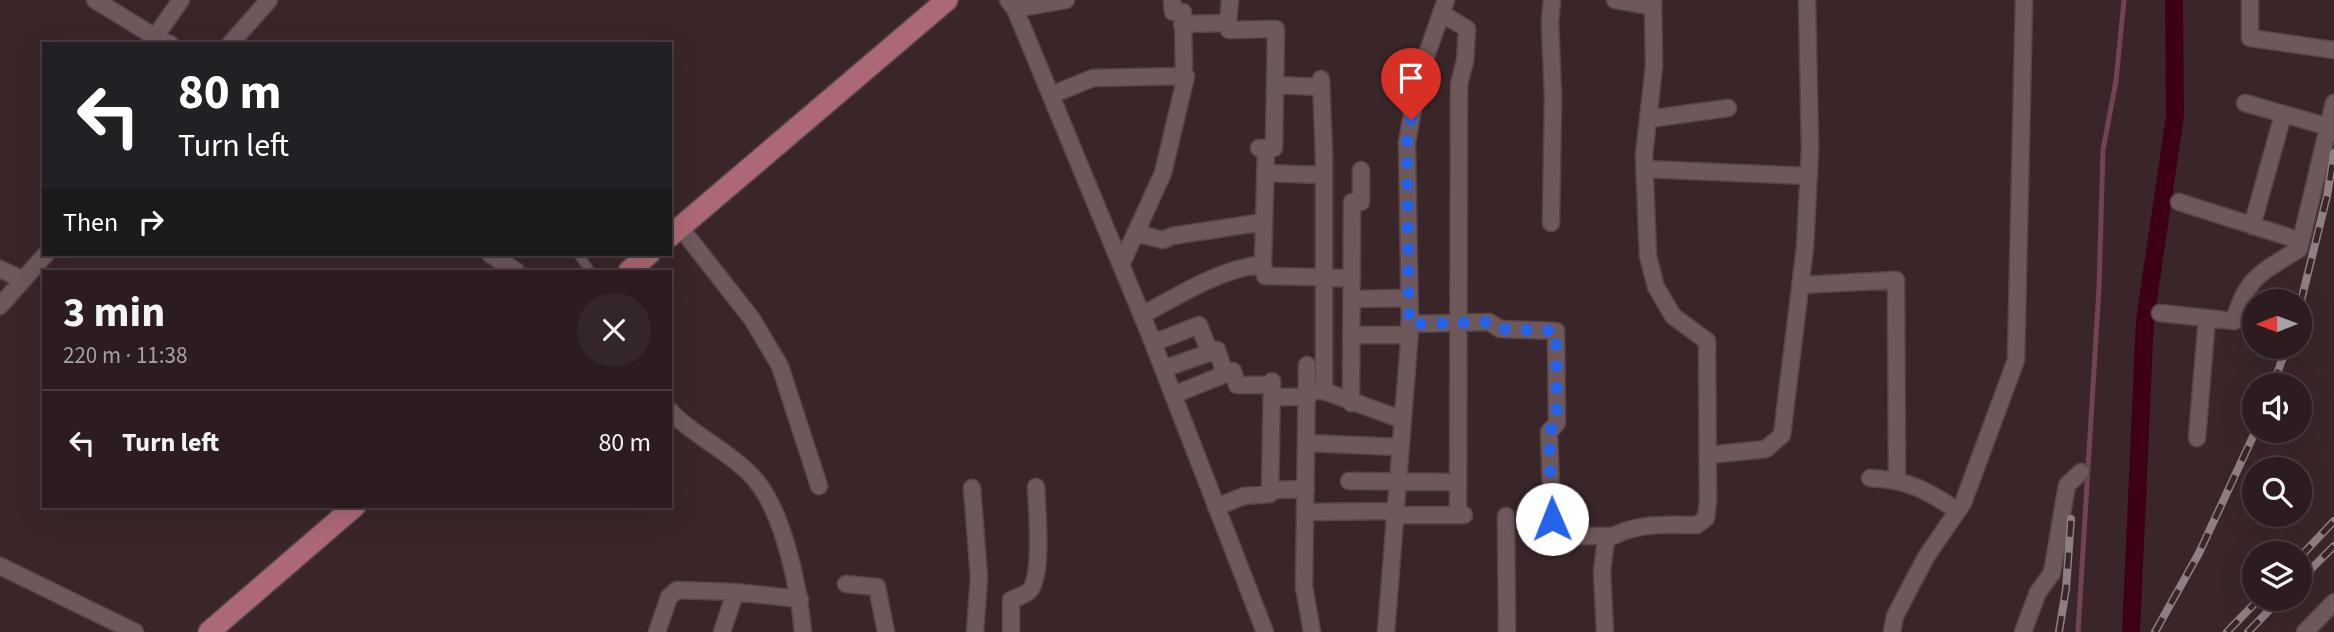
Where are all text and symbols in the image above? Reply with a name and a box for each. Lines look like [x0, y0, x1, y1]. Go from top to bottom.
pin [1381, 48, 1441, 120]
text: 80 m [178, 58, 282, 128]
icon: arrive [1392, 59, 1430, 97]
icon: left [63, 70, 154, 161]
text: Turn left [178, 123, 289, 169]
icon: right [132, 203, 170, 241]
text: Then [63, 204, 118, 241]
text: 3 min [63, 283, 165, 343]
north arrow [2242, 289, 2312, 359]
map controls [2242, 289, 2312, 611]
button: close [577, 293, 651, 367]
text: 220 m · 11:38 [63, 339, 187, 372]
button: sound [2242, 373, 2312, 443]
icon: left [63, 424, 101, 462]
text: Turn left [122, 424, 219, 461]
text: 80 m [598, 424, 651, 461]
button: search [2242, 457, 2312, 527]
position arrow [1515, 482, 1589, 556]
button: layers [2242, 541, 2312, 611]

